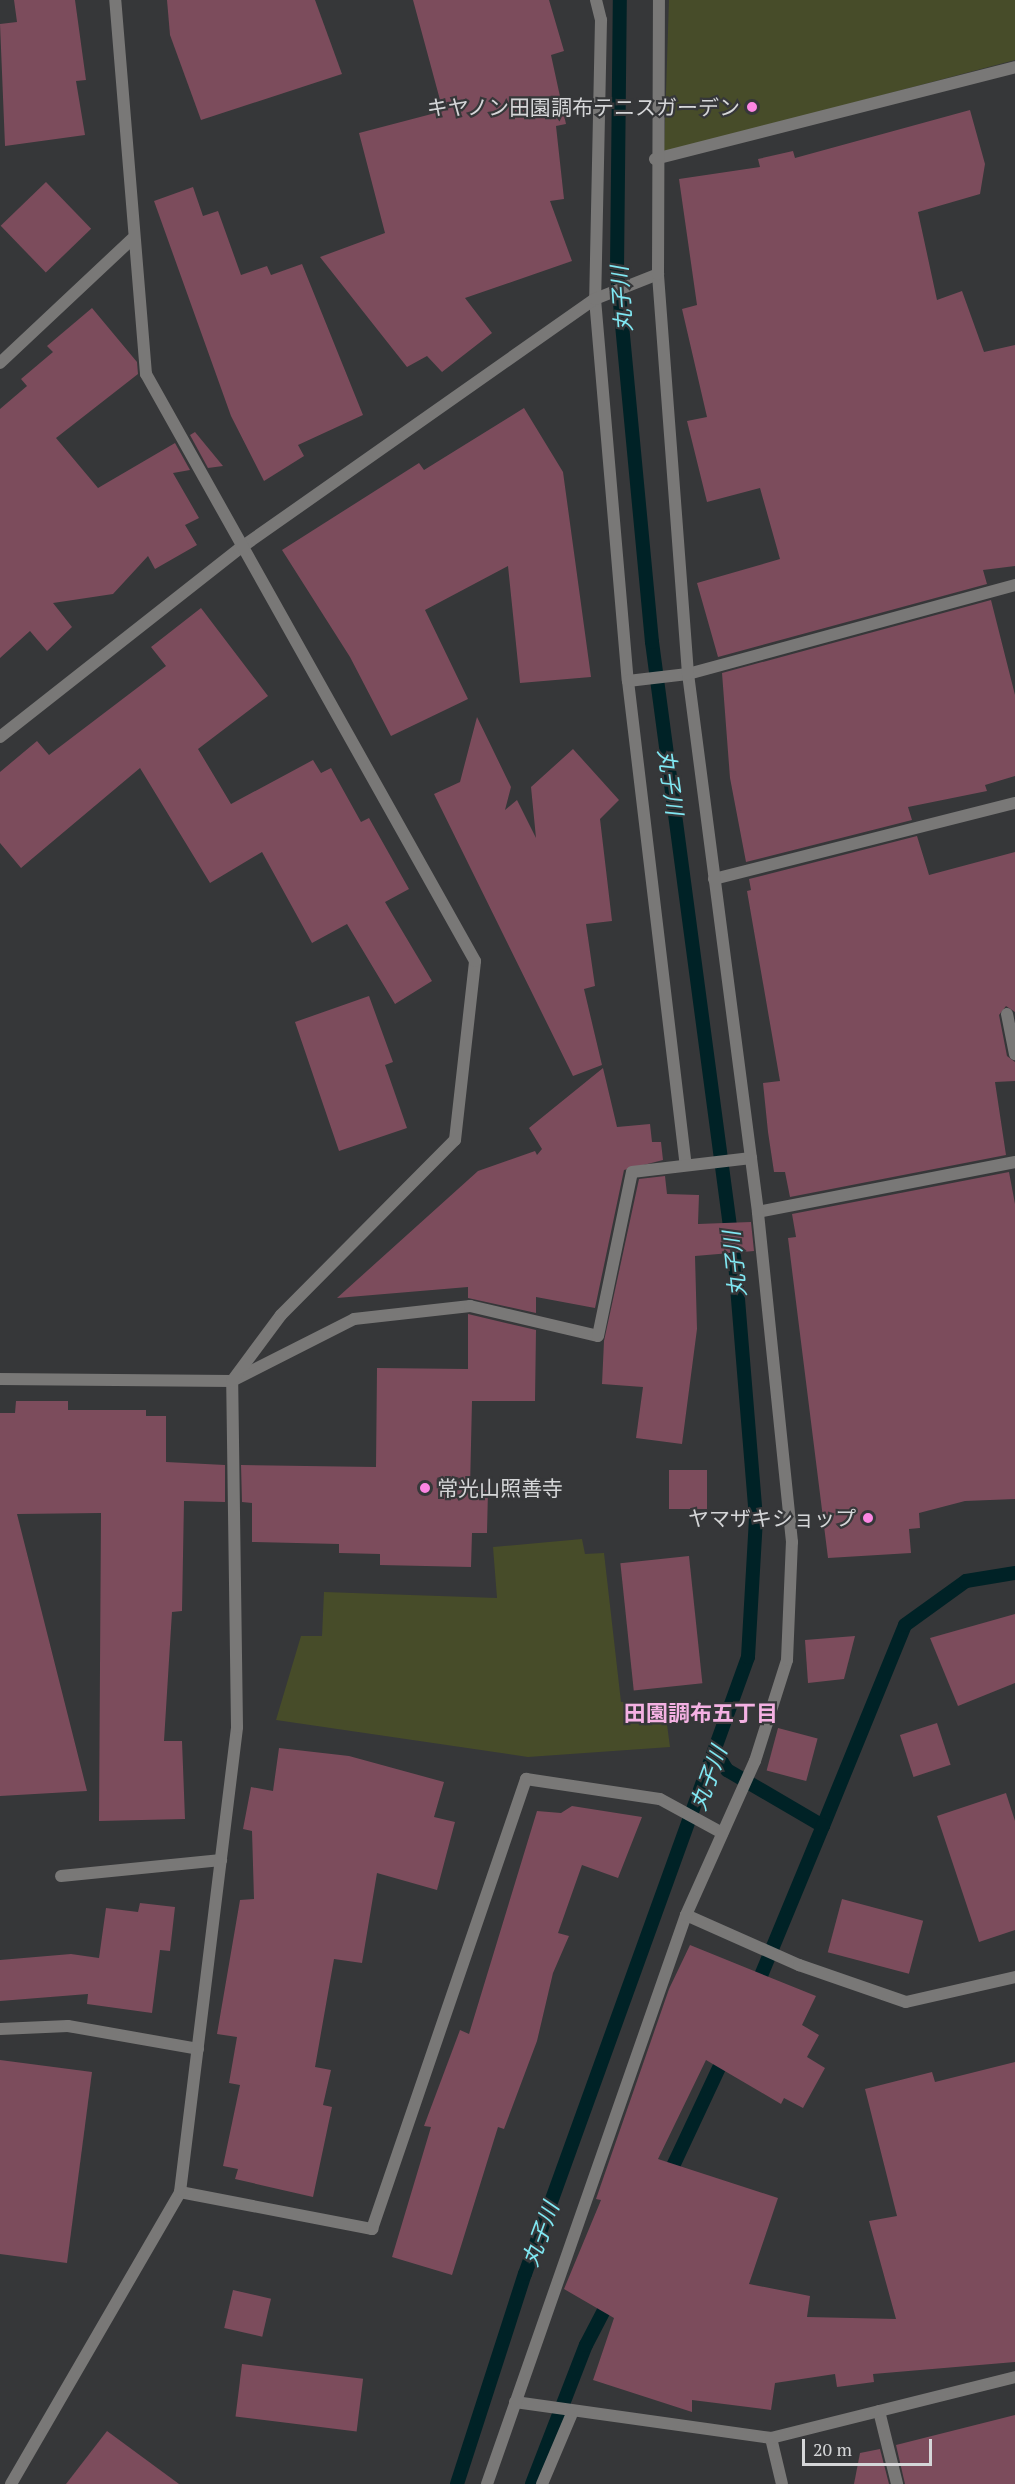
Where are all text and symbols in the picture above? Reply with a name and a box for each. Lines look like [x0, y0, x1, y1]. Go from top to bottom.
place label: キヤノン田園調布テニスガーデン [425, 94, 740, 120]
marker: キヤノン田園調布テニスガーデン [745, 100, 759, 114]
water label: 丸子川 [606, 265, 636, 333]
water label: 丸子川 [653, 747, 689, 817]
water label: 丸子川 [717, 1230, 751, 1298]
place label: 常光山照善寺 [437, 1475, 563, 1501]
marker: 常光山照善寺 [418, 1481, 432, 1495]
place label: ヤマザキショップ [688, 1505, 856, 1531]
marker: ヤマザキショップ [861, 1511, 875, 1525]
district label: 田園調布五丁目 [624, 1700, 778, 1726]
water label: 丸子川 [684, 1742, 732, 1814]
water label: 丸子川 [516, 2198, 564, 2270]
scale bar [805, 2427, 936, 2465]
text: 20 m [813, 2437, 852, 2461]

